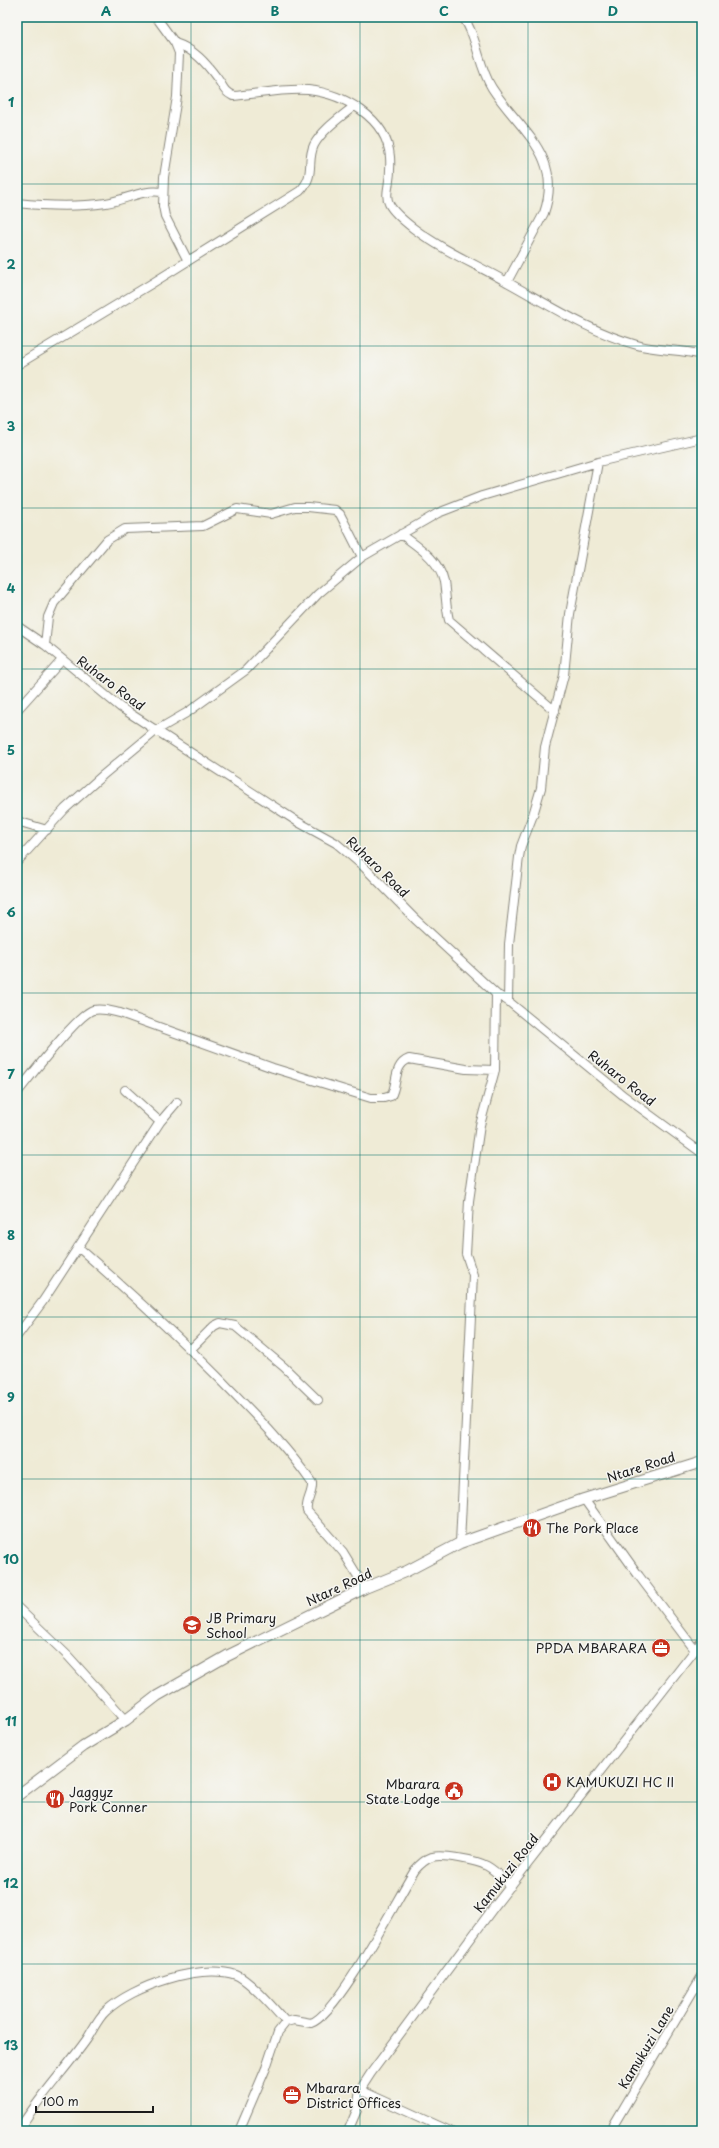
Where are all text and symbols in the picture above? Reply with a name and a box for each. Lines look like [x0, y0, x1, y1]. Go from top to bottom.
text: A [101, 1, 111, 20]
text: B [271, 1, 280, 20]
text: C [439, 1, 449, 20]
text: D [608, 1, 618, 20]
text: 1 [8, 92, 14, 111]
text: 2 [6, 254, 16, 273]
text: 3 [7, 416, 16, 435]
text: 4 [7, 578, 16, 597]
street label: Ruharo Road [73, 651, 149, 714]
text: 5 [7, 740, 15, 759]
street label: Ruharo Road [343, 832, 414, 902]
text: 6 [6, 902, 16, 921]
street label: Ruharo Road [585, 1045, 660, 1110]
text: 7 [7, 1064, 15, 1083]
text: 8 [7, 1225, 15, 1244]
text: 9 [7, 1387, 15, 1406]
street label: Ntare Road [604, 1447, 678, 1487]
restaurant icon: The Pork Place [521, 1517, 543, 1539]
place label: The Pork Place [546, 1518, 639, 1537]
text: 10 [3, 1549, 19, 1568]
street label: Ntare Road [303, 1563, 375, 1610]
place label: JB Primary School [206, 1608, 276, 1642]
school or university icon: JB Primary School [181, 1614, 203, 1636]
office icon: PPDA MBARARA [650, 1637, 672, 1659]
place label: PPDA MBARARA [536, 1638, 647, 1657]
text: 11 [5, 1711, 17, 1730]
hospital icon: KAMUKUZI HC II [541, 1771, 563, 1793]
place label: KAMUKUZI HC II [566, 1772, 674, 1791]
place label: Mbarara State Lodge [365, 1774, 441, 1808]
public building icon: Mbarara State Lodge [443, 1780, 465, 1802]
place label: Jaggyz Pork Conner [69, 1782, 148, 1816]
restaurant icon: Jaggyz Pork Conner [44, 1788, 66, 1810]
street label: Kamukuzi Road [469, 1829, 542, 1916]
text: 12 [3, 1873, 19, 1892]
street label: Kamukuzi Lane [613, 2001, 678, 2092]
text: 13 [4, 2035, 19, 2054]
place label: Mbarara District Offices [306, 2078, 401, 2112]
office icon: Mbarara District Offices [281, 2084, 303, 2106]
scale bar [36, 2088, 153, 2114]
text: 100 m [42, 2092, 79, 2110]

